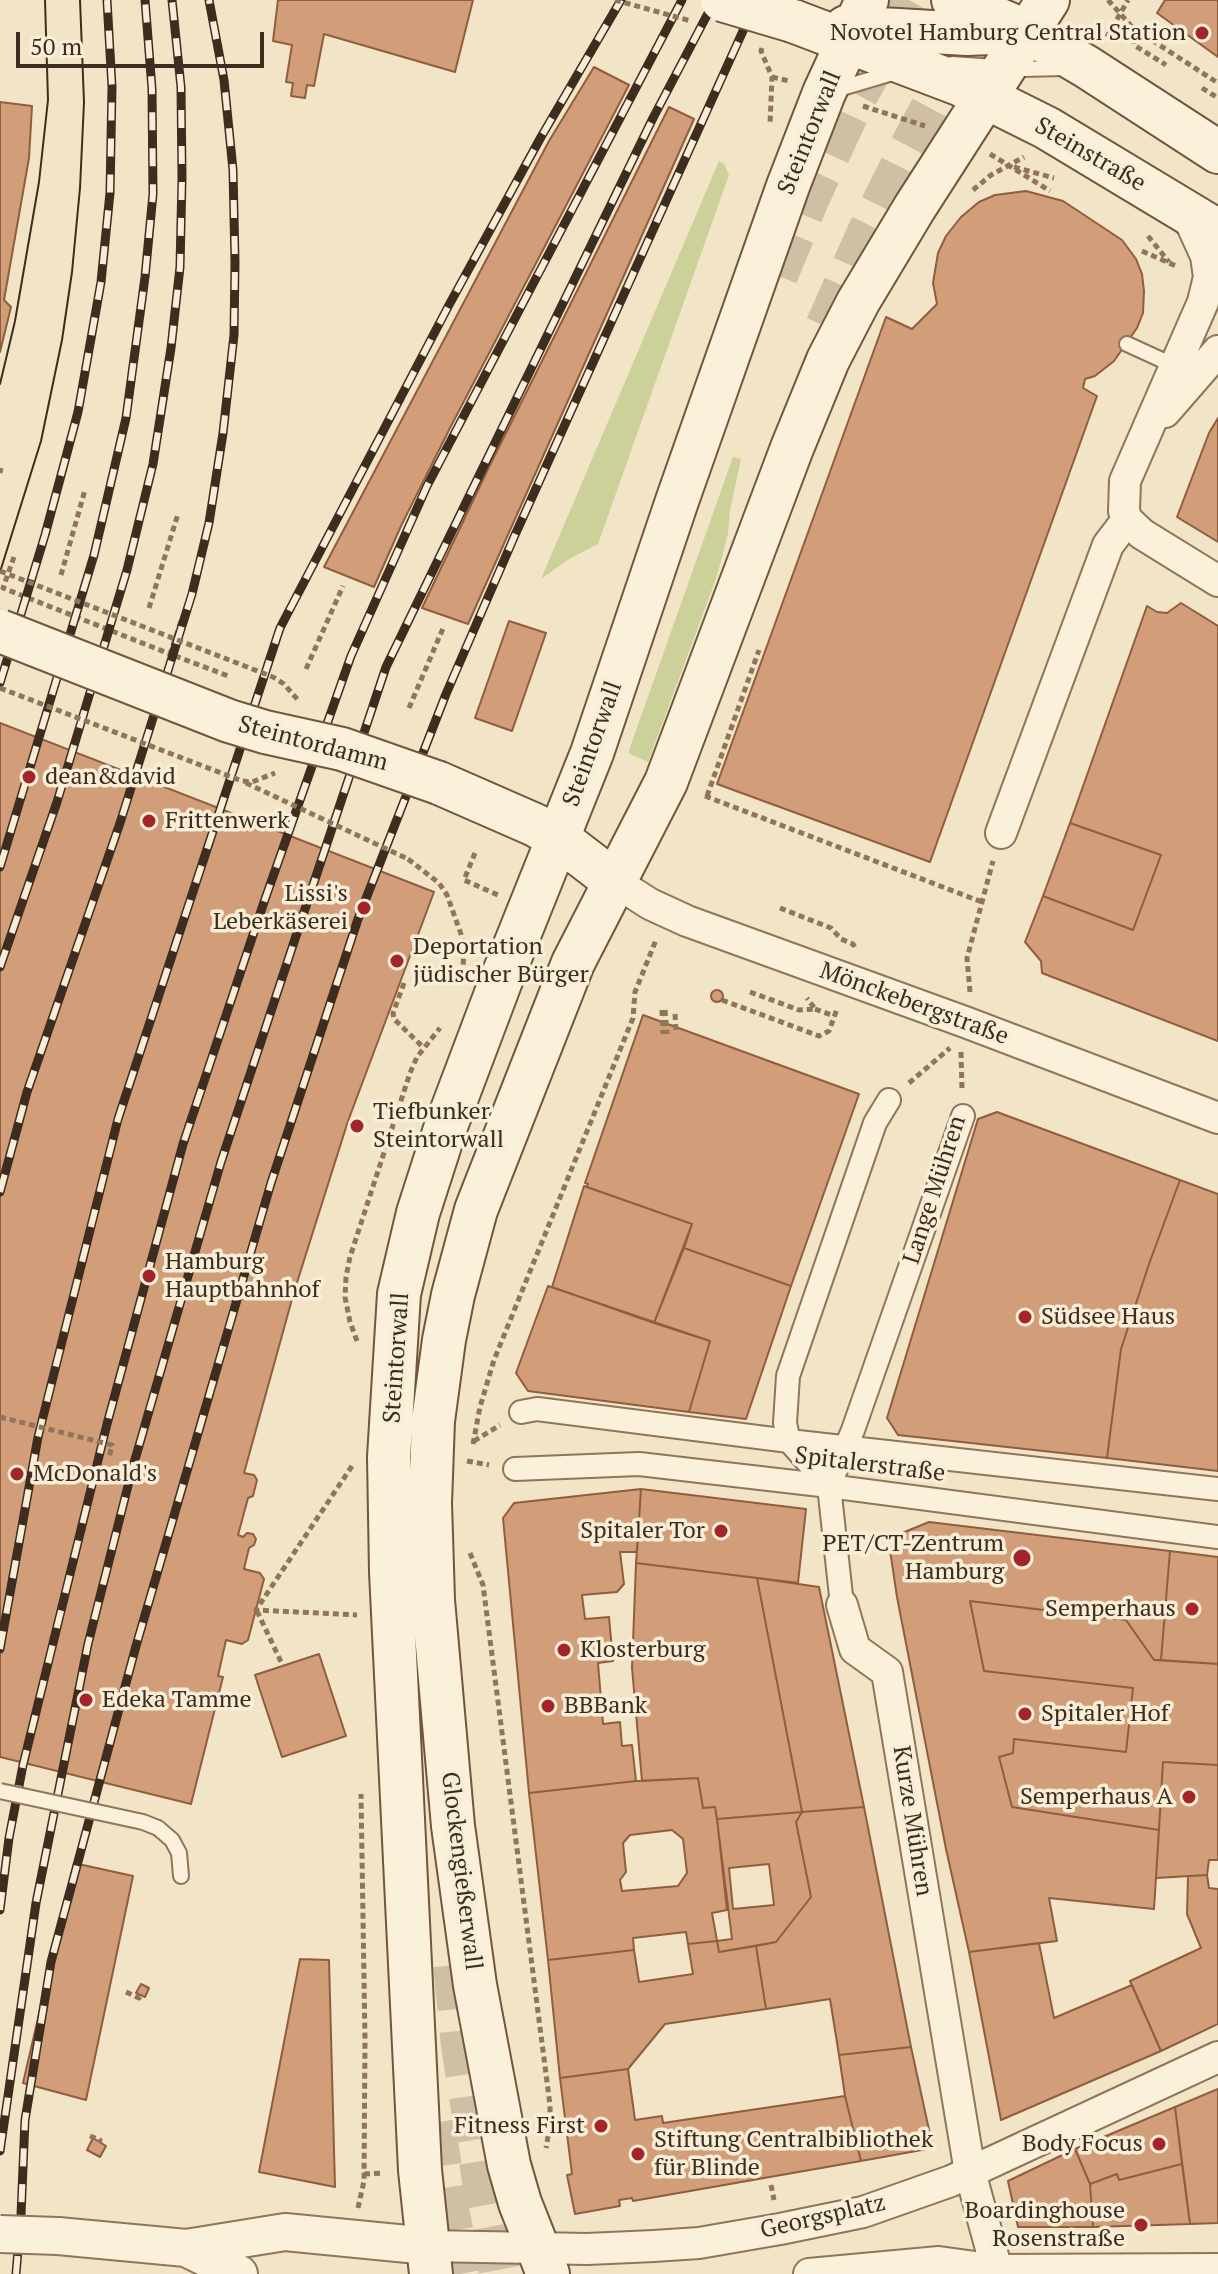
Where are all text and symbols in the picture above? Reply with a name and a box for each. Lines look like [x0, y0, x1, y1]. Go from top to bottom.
scale bar [20, 16, 268, 66]
place label: Novotel Hamburg Central Station [830, 19, 1186, 47]
marker: Novotel Hamburg Central Station [1193, 24, 1211, 42]
text: 50 m [30, 30, 82, 62]
street label: Steintorwall [772, 67, 848, 199]
street label: Steinstraße [1029, 112, 1151, 198]
street label: Steintorwall [557, 678, 629, 810]
street label: Steintordamm [235, 710, 391, 778]
place label: dean&david [45, 763, 176, 791]
marker: dean&david [20, 768, 38, 786]
place label: Frittenwerk [165, 807, 289, 835]
marker: Frittenwerk [140, 812, 158, 830]
place label: Lissi's Leberkäserei [213, 880, 348, 936]
marker: Lissi's Leberkäserei [355, 899, 373, 917]
place label: Deportation jüdischer Bürger [413, 933, 589, 989]
marker: Deportation jüdischer Bürger [388, 952, 406, 970]
street label: Mönckebergstraße [816, 956, 1012, 1052]
place label: Tiefbunker Steintorwall [373, 1098, 504, 1154]
street label: Lange Mühren [897, 1112, 973, 1268]
marker: Tiefbunker Steintorwall [348, 1117, 366, 1135]
place label: Hamburg Hauptbahnhof [165, 1248, 320, 1304]
marker: Hamburg Hauptbahnhof [140, 1267, 158, 1285]
street label: Steintorwall [378, 1292, 416, 1424]
place label: Südsee Haus [1041, 1303, 1175, 1331]
marker: Südsee Haus [1016, 1308, 1034, 1326]
street label: Spitalerstraße [793, 1441, 947, 1489]
place label: McDonald's [33, 1460, 157, 1488]
marker: McDonald's [8, 1465, 26, 1483]
place label: Spitaler Tor [580, 1517, 705, 1545]
marker: Spitaler Tor [712, 1522, 730, 1540]
place label: PET/CT-Zentrum Hamburg [822, 1530, 1004, 1586]
marker: PET/CT-Zentrum Hamburg [1011, 1547, 1033, 1569]
place label: Semperhaus [1045, 1595, 1176, 1623]
marker: Semperhaus [1183, 1600, 1201, 1618]
place label: Klosterburg [580, 1636, 705, 1664]
marker: Klosterburg [555, 1641, 573, 1659]
place label: Edeka Tamme [102, 1686, 251, 1714]
marker: Edeka Tamme [77, 1691, 95, 1709]
place label: BBBank [564, 1692, 647, 1720]
marker: BBBank [539, 1697, 557, 1715]
place label: Spitaler Hof [1041, 1700, 1169, 1728]
marker: Spitaler Hof [1016, 1705, 1034, 1723]
street label: Kurze Mühren [886, 1744, 938, 1898]
street label: Glockengießerwall [435, 1770, 487, 1972]
place label: Semperhaus A [1020, 1783, 1173, 1811]
marker: Semperhaus A [1180, 1788, 1198, 1806]
place label: Fitness First [454, 2112, 585, 2140]
marker: Fitness First [592, 2117, 610, 2135]
place label: Stiftung Centralbibliothek für Blinde [654, 2126, 933, 2182]
place label: Body Focus [1022, 2130, 1143, 2158]
marker: Body Focus [1150, 2135, 1168, 2153]
marker: Stiftung Centralbibliothek für Blinde [629, 2145, 647, 2163]
street label: Georgsplatz [758, 2189, 888, 2245]
place label: Boardinghouse Rosenstraße [965, 2197, 1125, 2253]
marker: Boardinghouse Rosenstraße [1132, 2216, 1150, 2234]

